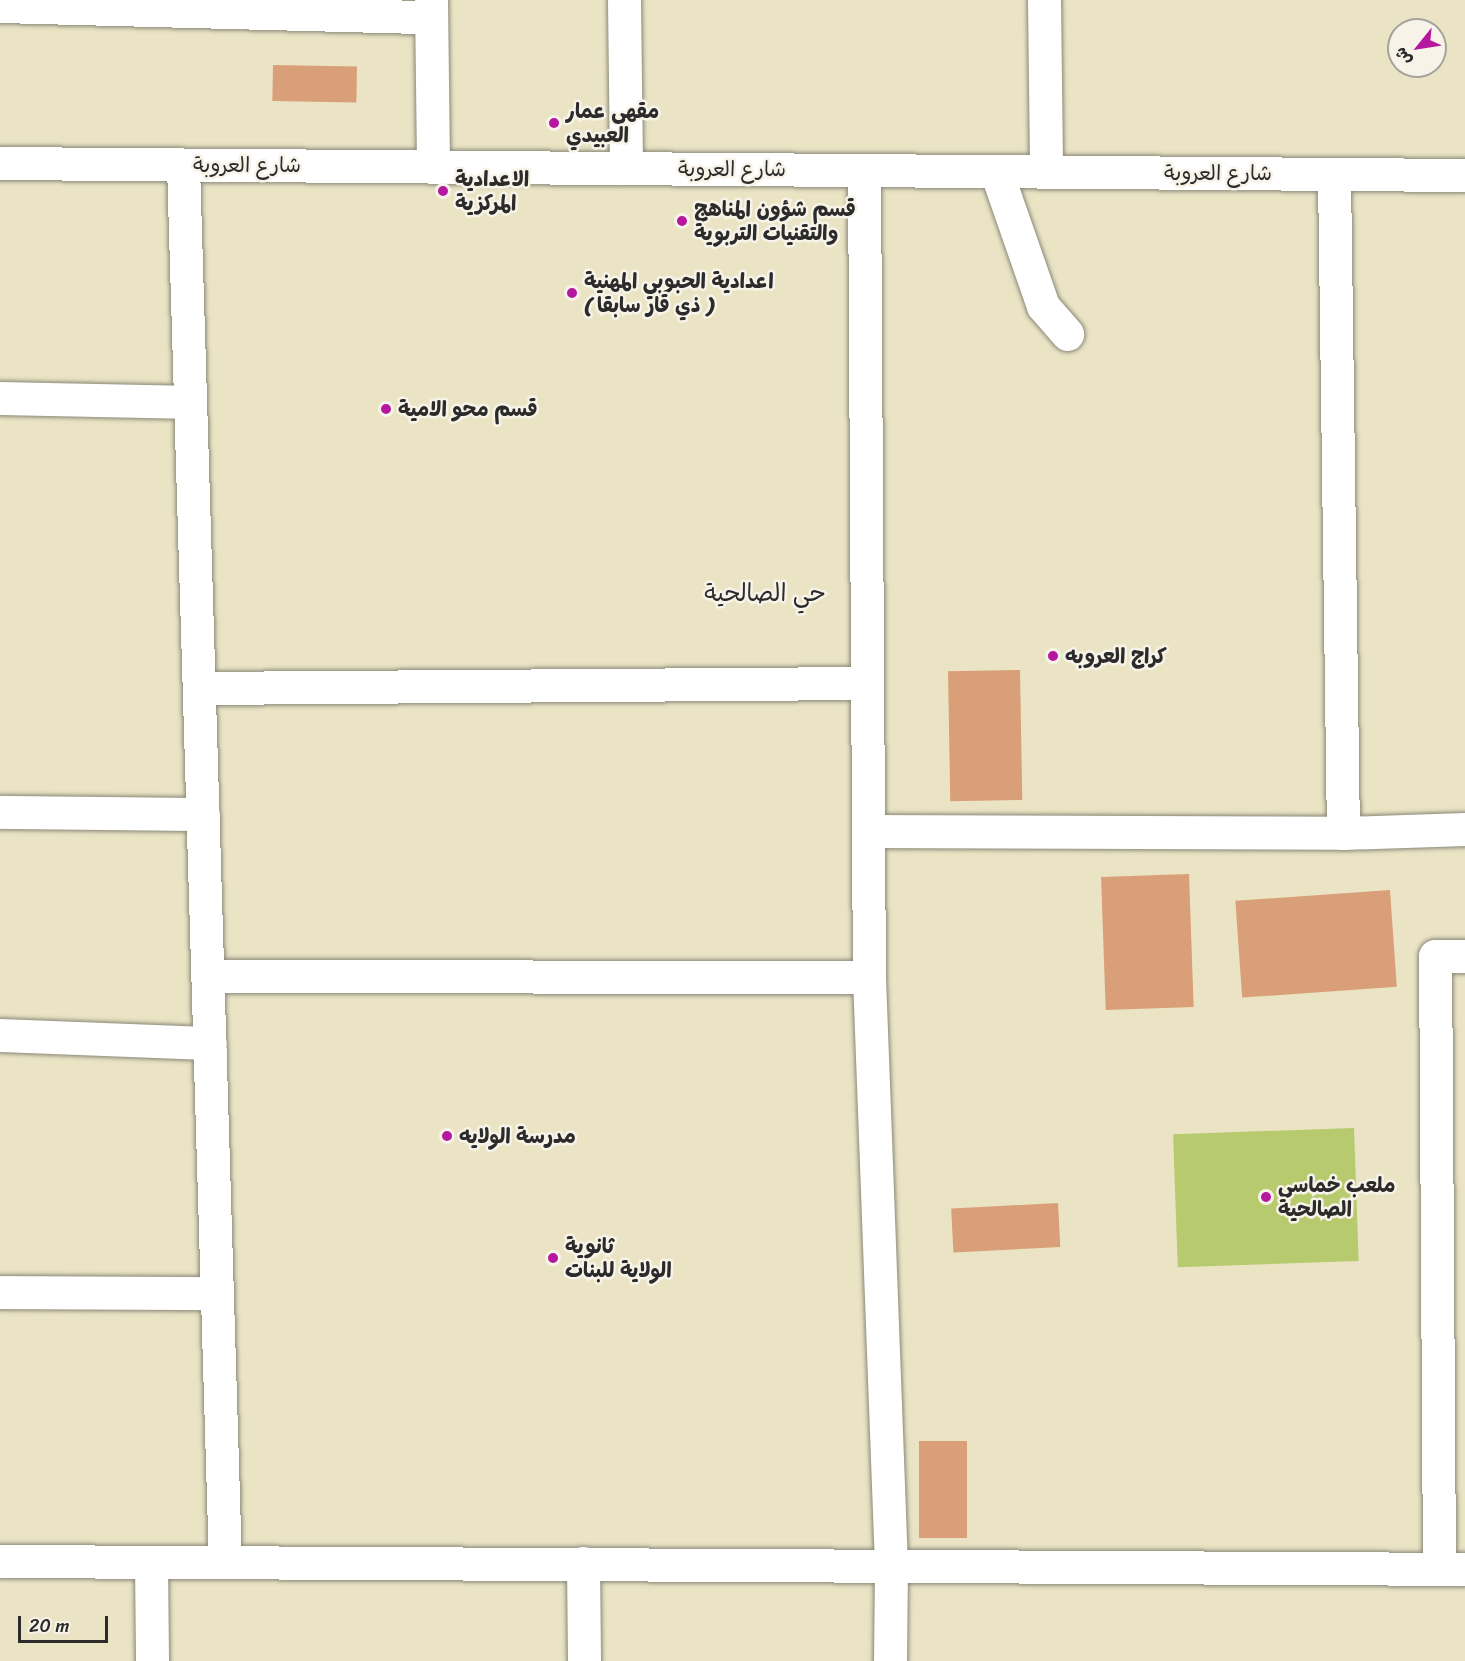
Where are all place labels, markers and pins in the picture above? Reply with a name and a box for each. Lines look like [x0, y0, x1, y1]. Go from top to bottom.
place label: مقهى عمار العبيدي [566, 98, 659, 148]
marker: مقهى عمار العبيدي [547, 116, 561, 130]
place label: الاعدادية المركزية [455, 166, 529, 216]
marker: الاعدادية المركزية [436, 184, 450, 198]
place label: قسم شؤون المناهج والتقنيات التربوية [694, 196, 856, 246]
marker: قسم شؤون المناهج والتقنيات التربوية [675, 214, 689, 228]
place label: اعدادية الحبوبي المهنية ( ذي قار سابقا ) [584, 268, 774, 318]
marker: اعدادية الحبوبي المهنية ( ذي قار سابقا ) [565, 286, 579, 300]
place label: قسم محو الامية [398, 396, 538, 422]
marker: قسم محو الامية [379, 402, 393, 416]
place label: كراج العروبه [1065, 643, 1167, 669]
marker: كراج العروبه [1046, 649, 1060, 663]
place label: مدرسة الولايه [459, 1123, 576, 1149]
marker: مدرسة الولايه [440, 1129, 454, 1143]
place label: ملعب خماسي الصالحية [1278, 1172, 1396, 1222]
marker: ملعب خماسي الصالحية [1259, 1190, 1273, 1204]
place label: ثانوية الولاية للبنات [565, 1233, 672, 1283]
marker: ثانوية الولاية للبنات [546, 1251, 560, 1265]

